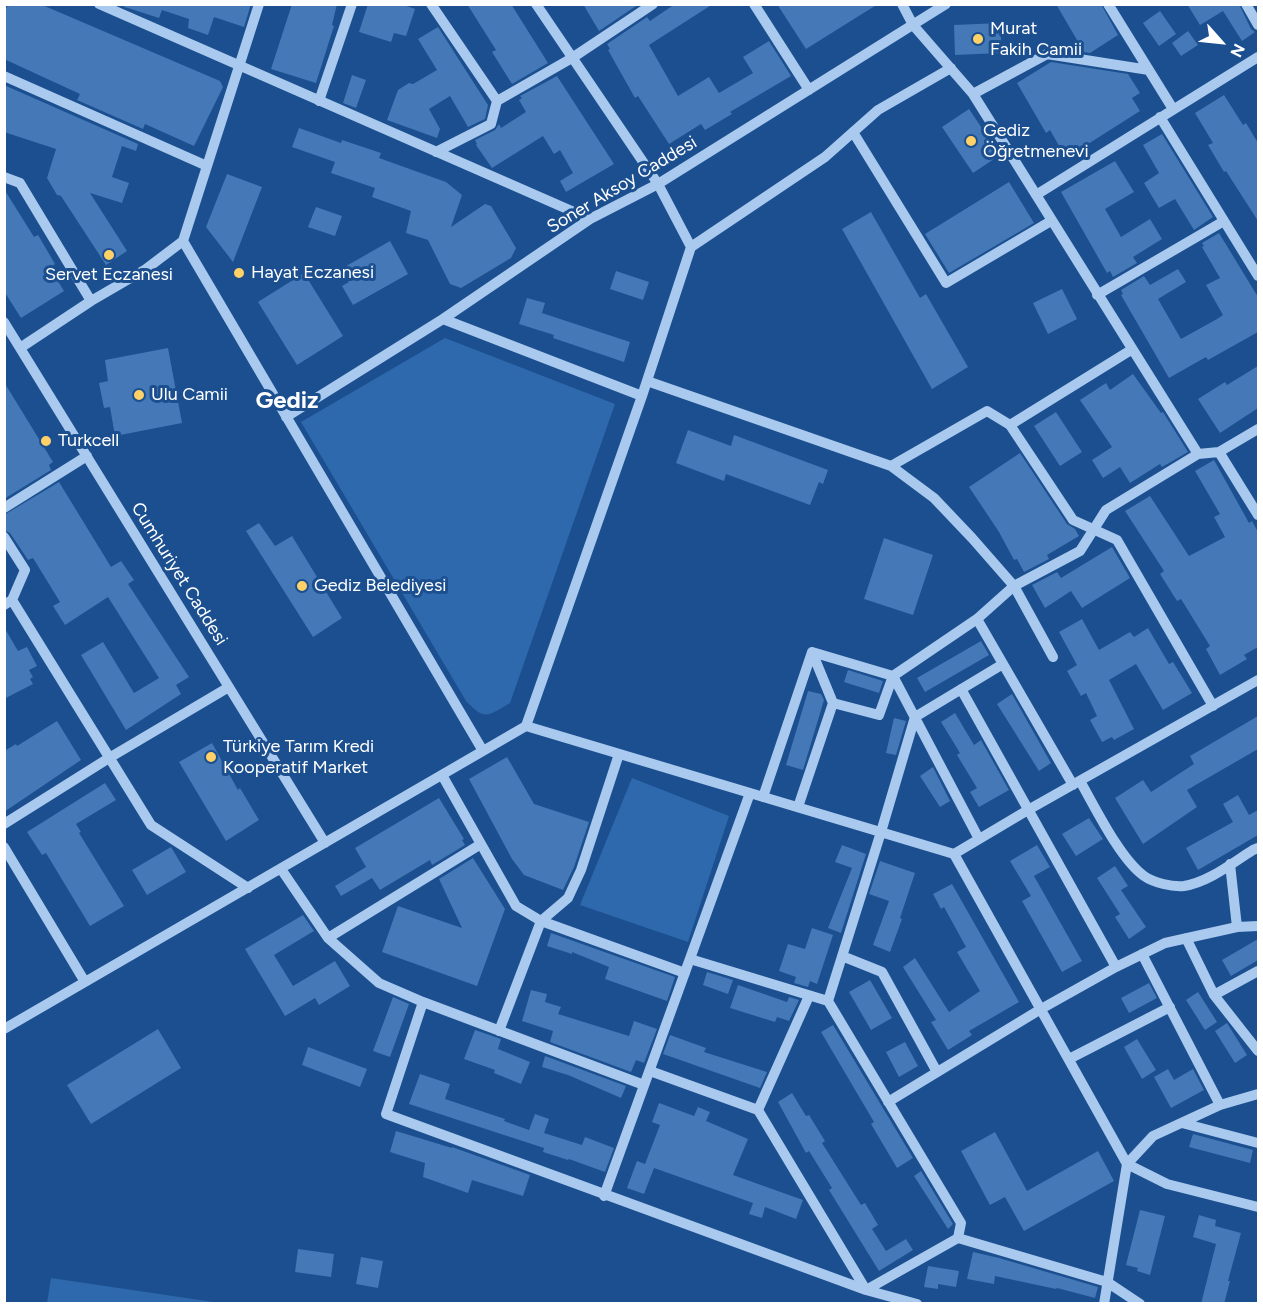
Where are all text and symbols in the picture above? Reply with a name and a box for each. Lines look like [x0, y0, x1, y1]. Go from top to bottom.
north arrow [1191, 12, 1251, 72]
place label: Murat Fakih Camii [990, 18, 1082, 60]
marker: Murat Fakih Camii [971, 32, 985, 46]
text: N [1226, 41, 1249, 60]
place label: Gediz Öğretmenevi [983, 120, 1089, 162]
street label: Soner Aksoy Caddesi [543, 132, 701, 238]
marker: Gediz Öğretmenevi [964, 134, 978, 148]
marker: Servet Eczanesi [102, 248, 116, 262]
place label: Hayat Eczanesi [251, 262, 374, 284]
place label: Servet Eczanesi [45, 264, 173, 286]
marker: Hayat Eczanesi [232, 266, 246, 280]
place label: Ulu Camii [151, 384, 228, 406]
district label: Gediz [255, 387, 319, 415]
marker: Ulu Camii [132, 388, 146, 402]
place label: Turkcell [58, 430, 119, 452]
marker: Turkcell [39, 434, 53, 448]
street label: Cumhuriyet Caddesi [126, 498, 232, 650]
place label: Gediz Belediyesi [314, 575, 447, 597]
marker: Gediz Belediyesi [295, 579, 309, 593]
place label: Türkiye Tarım Kredi Kooperatif Market [223, 736, 374, 778]
marker: Türkiye Tarım Kredi Kooperatif Market [204, 750, 218, 764]

